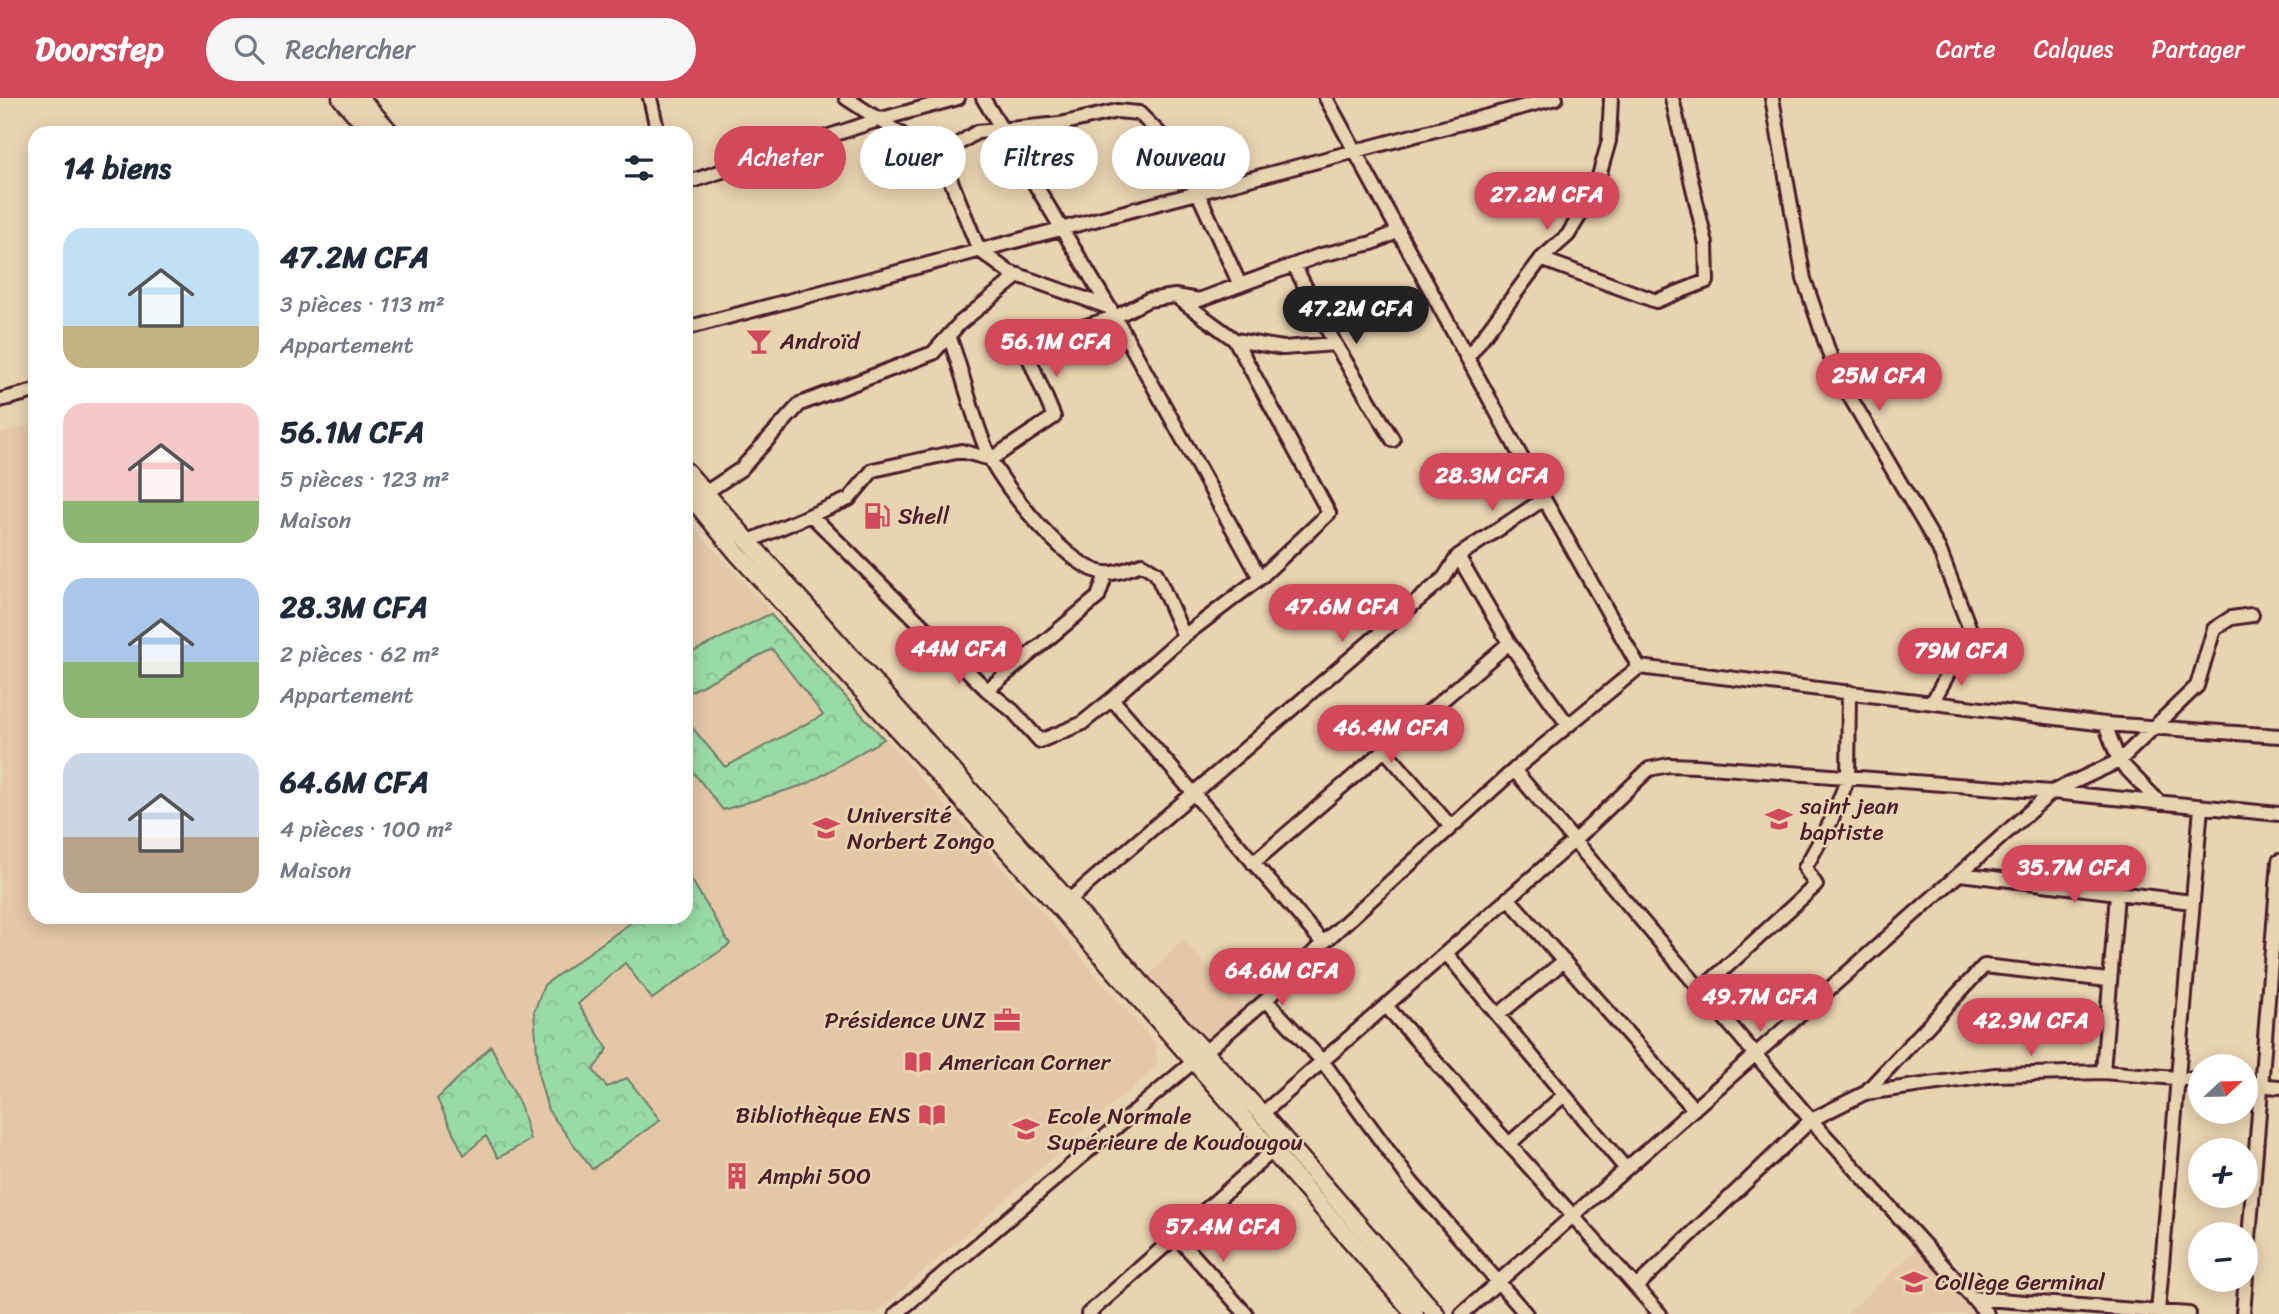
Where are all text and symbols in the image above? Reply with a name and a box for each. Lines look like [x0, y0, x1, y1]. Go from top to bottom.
search box [206, 18, 696, 81]
text: Doorstep [35, 20, 164, 78]
text: Rechercher [286, 26, 415, 72]
text: Carte [1936, 28, 1996, 70]
text: Calques [2034, 28, 2113, 70]
text: Partager [2151, 28, 2244, 70]
icon: search [230, 30, 268, 68]
chip: Acheter [714, 126, 846, 189]
chip: Louer [860, 126, 966, 189]
chip: Filtres [980, 126, 1098, 189]
chip: Nouveau [1112, 126, 1250, 189]
text: 14 biens [63, 141, 171, 195]
icon: filters [620, 149, 658, 187]
pin: 27.2M CFA [1467, 172, 1627, 232]
text: 27.2M CFA [1490, 174, 1604, 215]
text: 47.2M CFA [280, 230, 429, 284]
icon: home [119, 256, 203, 340]
text: 3 pièces · 113 m² [280, 284, 445, 325]
pin: 47.2M CFA [1276, 286, 1436, 346]
text: 47.2M CFA [1299, 288, 1413, 329]
pin: 56.1M CFA [976, 320, 1136, 379]
place label: Androïd [779, 321, 861, 362]
text: 56.1M CFA [1001, 321, 1111, 362]
text: Appartement [280, 325, 414, 366]
bar icon: Androïd [744, 326, 774, 356]
pin: 25M CFA [1814, 354, 1944, 413]
text: 25M CFA [1832, 355, 1926, 396]
text: 56.1M CFA [280, 405, 424, 459]
icon: home [119, 431, 203, 515]
pin: 28.3M CFA [1412, 454, 1572, 513]
text: 28.3M CFA [1435, 455, 1549, 496]
text: 5 pièces · 123 m² [280, 459, 450, 500]
place label: Shell [898, 496, 950, 537]
text: Maison [280, 500, 351, 541]
fuel station icon: Shell [862, 501, 892, 531]
text: 28.3M CFA [280, 580, 428, 634]
pin: 47.6M CFA [1262, 584, 1422, 644]
text: 47.6M CFA [1285, 586, 1399, 627]
icon: home [119, 606, 203, 690]
pin: 44M CFA [894, 626, 1024, 686]
text: 44M CFA [911, 628, 1007, 669]
pin: 79M CFA [1896, 628, 2026, 688]
text: 79M CFA [1914, 630, 2008, 671]
text: 2 pièces · 62 m² [280, 634, 439, 675]
text: Appartement [280, 675, 414, 716]
pin: 46.4M CFA [1311, 706, 1471, 765]
text: 46.4M CFA [1333, 707, 1449, 748]
text: 64.6M CFA [280, 755, 429, 809]
icon: home [119, 781, 203, 865]
place label: saint jean baptiste [1799, 786, 1899, 853]
place label: Université Norbert Zongo [847, 795, 995, 862]
school or university icon: saint jean baptiste [1764, 804, 1794, 834]
text: 4 pièces · 100 m² [280, 809, 453, 850]
school or university icon: Université Norbert Zongo [811, 813, 841, 843]
pin: 35.7M CFA [1994, 846, 2154, 905]
text: 35.7M CFA [2017, 847, 2131, 888]
text: Maison [280, 850, 351, 891]
pin: 64.6M CFA [1202, 948, 1362, 1008]
text: 64.6M CFA [1225, 950, 1339, 991]
pin: 49.7M CFA [1680, 974, 1840, 1034]
text: 49.7M CFA [1702, 976, 1818, 1017]
pin: 42.9M CFA [1951, 998, 2111, 1058]
place label: Présidence UNZ [825, 1000, 986, 1041]
text: 42.9M CFA [1973, 1000, 2089, 1041]
office icon: Présidence UNZ [992, 1005, 1022, 1035]
place label: American Corner [938, 1042, 1112, 1083]
library icon: American Corner [903, 1047, 933, 1077]
north arrow [2188, 1054, 2258, 1124]
map controls [2188, 1054, 2258, 1292]
place label: Bibliothèque ENS [736, 1095, 911, 1136]
place label: Ecole Normale Supérieure de Koudougou [1047, 1096, 1303, 1163]
library icon: Bibliothèque ENS [917, 1100, 947, 1130]
school or university icon: Ecole Normale Supérieure de Koudougou [1011, 1114, 1041, 1144]
button: + [2188, 1138, 2258, 1208]
place label: Amphi 5OO [757, 1156, 871, 1197]
building icon: Amphi 5OO [722, 1161, 752, 1191]
pin: 57.4M CFA [1143, 1204, 1303, 1264]
text: 57.4M CFA [1165, 1206, 1281, 1247]
button: − [2188, 1222, 2258, 1292]
place label: Collège Germinal [1935, 1262, 2105, 1303]
school or university icon: Collège Germinal [1899, 1267, 1929, 1297]

